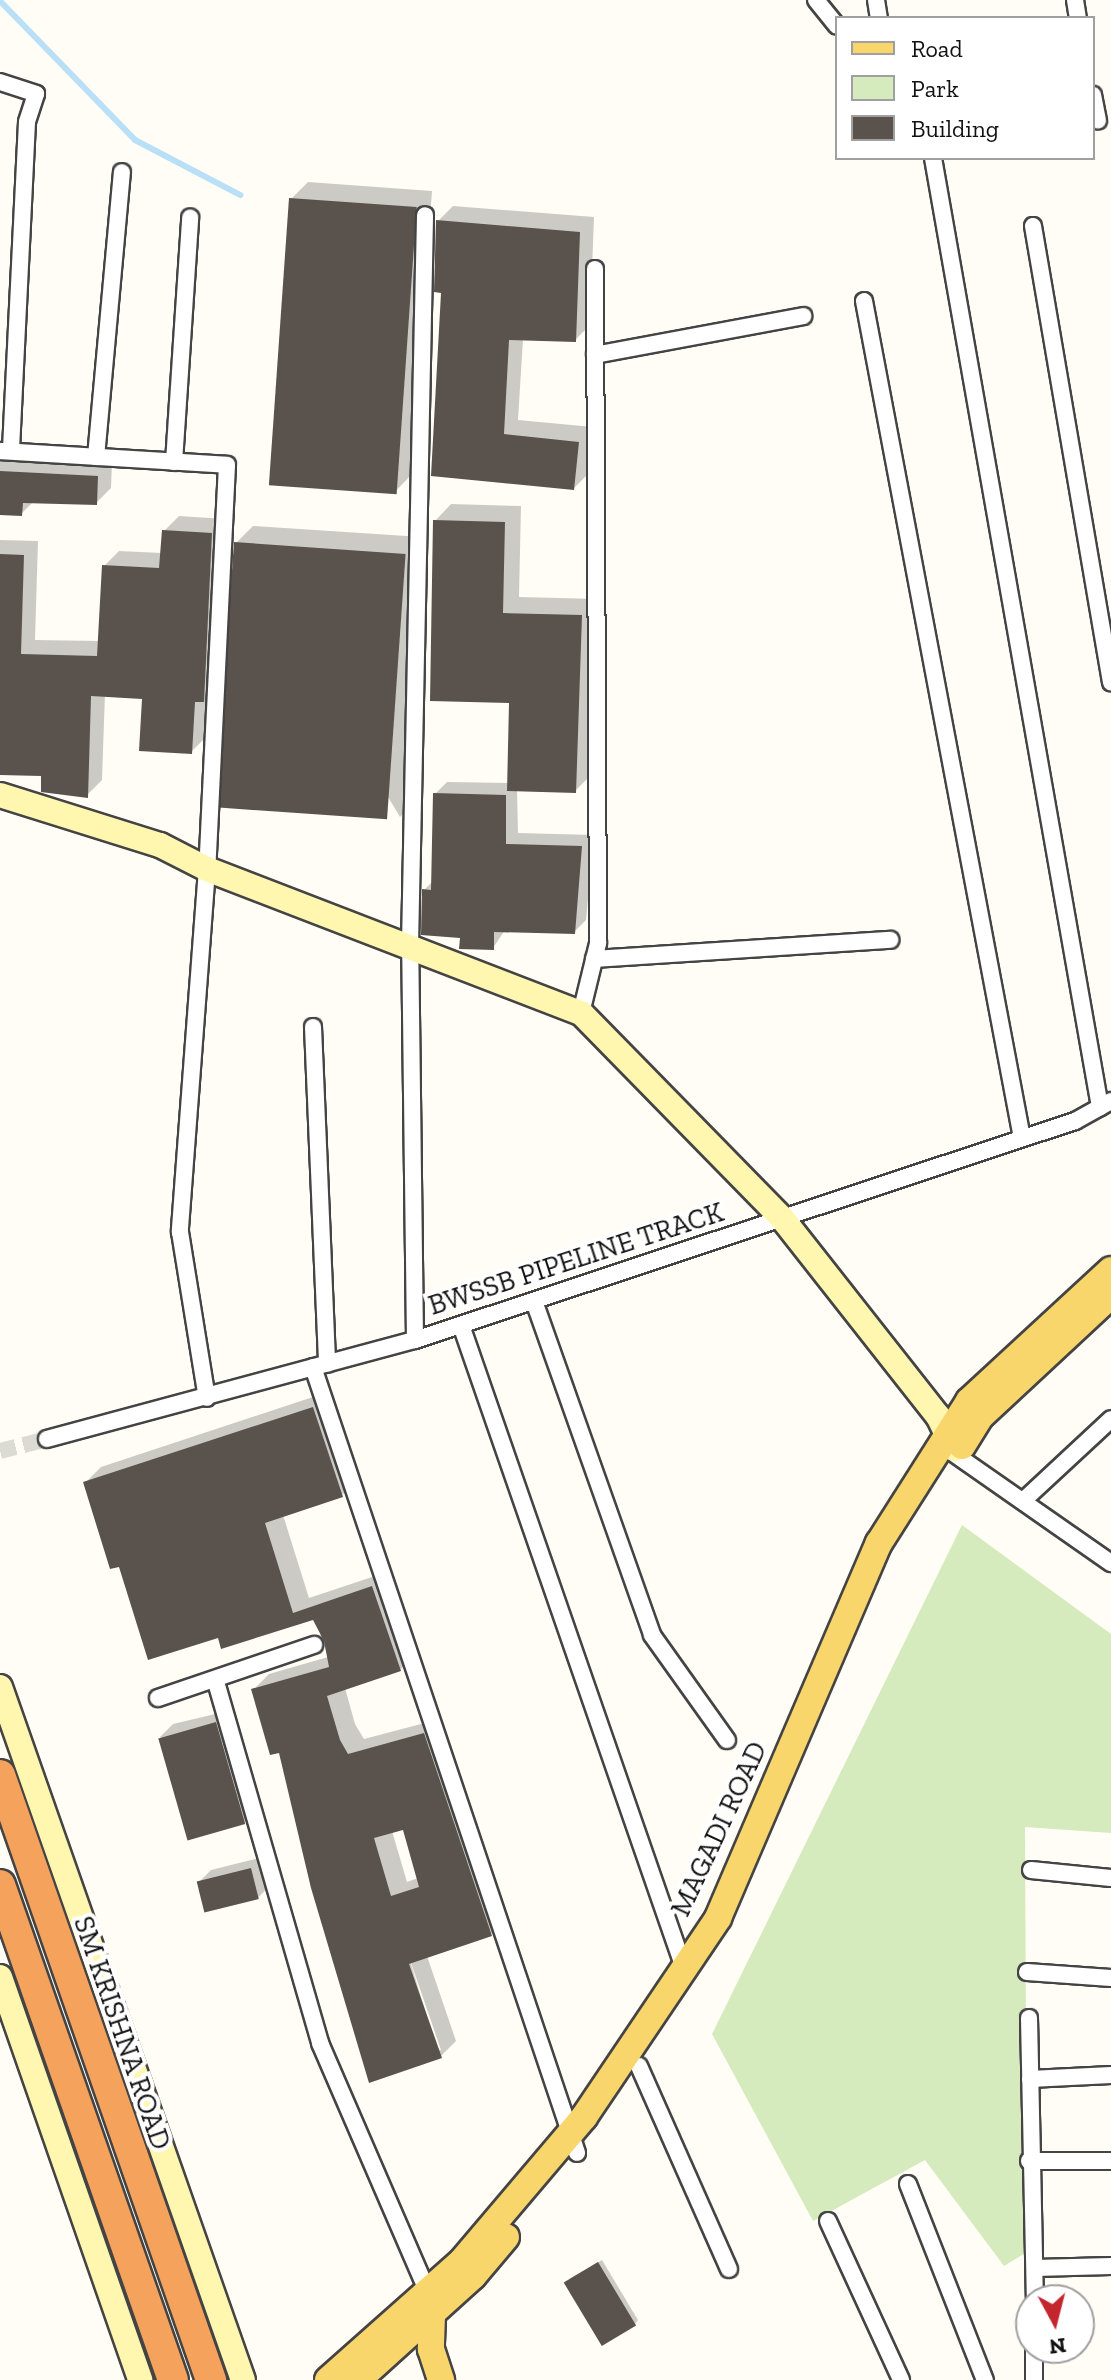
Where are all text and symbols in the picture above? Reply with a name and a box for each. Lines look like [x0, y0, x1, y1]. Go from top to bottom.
legend [835, 16, 1095, 160]
text: Road [911, 34, 963, 63]
text: Park [911, 74, 959, 103]
text: Building [911, 114, 999, 143]
street label: BWSSB PIPELINE TRACK [424, 1195, 728, 1323]
street label: MAGADI ROAD [664, 1736, 774, 1922]
street label: SM KRISHNA ROAD [66, 1911, 178, 2155]
north arrow [1015, 2284, 1095, 2364]
text: N [1048, 2332, 1068, 2361]

